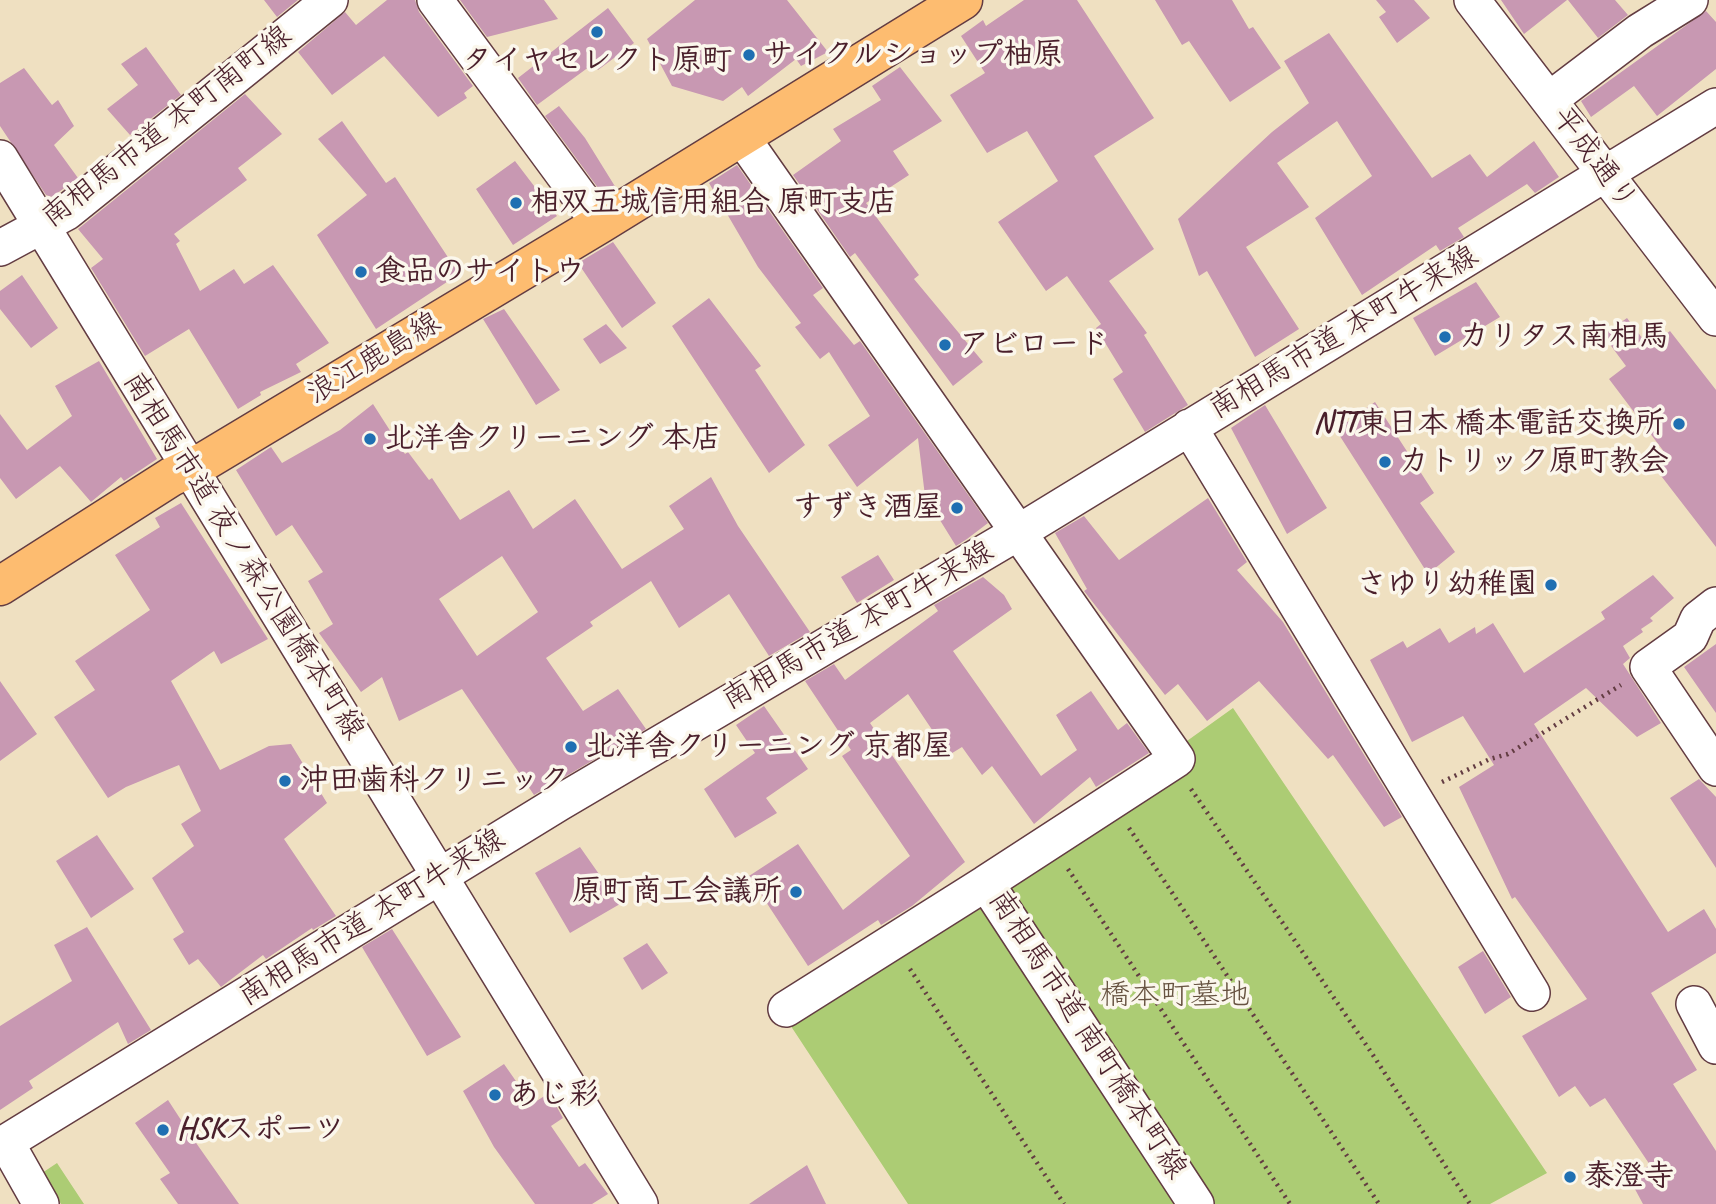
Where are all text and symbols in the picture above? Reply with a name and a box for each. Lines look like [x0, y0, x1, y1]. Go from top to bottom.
street label: 南相馬市道 本町南町線 [35, 18, 299, 236]
marker: タイヤセレクト原町 [589, 24, 605, 40]
place label: サイクルショップ柚原 [763, 37, 1063, 73]
place label: タイヤセレクト原町 [462, 43, 732, 79]
marker: サイクルショップ柚原 [741, 47, 757, 63]
street label: 平成通り [1544, 100, 1644, 218]
place label: 相双五城信用組合 原町支店 [530, 185, 897, 221]
marker: 相双五城信用組合 原町支店 [508, 195, 524, 211]
street label: 南相馬市道 本町牛来線 [1203, 238, 1485, 428]
place label: 食品のサイトウ [375, 254, 585, 290]
marker: 食品のサイトウ [353, 264, 369, 280]
street label: 浪江鹿島線 [300, 305, 448, 413]
place label: カリタス南相馬 [1459, 319, 1669, 355]
place label: アビロード [959, 327, 1109, 363]
marker: カリタス南相馬 [1437, 329, 1453, 345]
marker: アビロード [937, 337, 953, 353]
street label: 南相馬市道 夜ノ森公園橋本町線 [115, 365, 371, 747]
place label: NTT東日本 橋本電話交換所 [1313, 406, 1665, 442]
marker: NTT東日本 橋本電話交換所 [1671, 416, 1687, 432]
place label: 北洋舎クリーニング 本店 [384, 421, 721, 457]
marker: 北洋舎クリーニング 本店 [362, 431, 378, 447]
place label: カトリック原町教会 [1399, 444, 1669, 480]
marker: カトリック原町教会 [1377, 454, 1393, 470]
place label: すずき酒屋 [793, 490, 943, 526]
marker: すずき酒屋 [949, 500, 965, 516]
street label: 南相馬市道 本町牛来線 [716, 534, 1000, 718]
place label: さゆり幼稚園 [1357, 567, 1537, 603]
marker: さゆり幼稚園 [1543, 577, 1559, 593]
place label: 北洋舎クリーニング 京都屋 [585, 729, 952, 765]
marker: 北洋舎クリーニング 京都屋 [563, 739, 579, 755]
place label: 沖田歯科クリニック [299, 763, 569, 799]
marker: 沖田歯科クリニック [277, 773, 293, 789]
street label: 南相馬市道 本町牛来線 [232, 821, 512, 1015]
place label: 原町商工会議所 [572, 874, 782, 910]
marker: 原町商工会議所 [788, 884, 804, 900]
street label: 南相馬市道 南町橋本町線 [980, 884, 1194, 1186]
park label: 橋本町墓地 [1100, 978, 1250, 1014]
place label: あじ彩 [509, 1077, 599, 1113]
marker: あじ彩 [487, 1087, 503, 1103]
place label: HSKスポーツ [177, 1112, 344, 1148]
marker: HSKスポーツ [155, 1122, 171, 1138]
place label: 泰澄寺 [1584, 1159, 1674, 1195]
marker: 泰澄寺 [1562, 1169, 1578, 1185]

